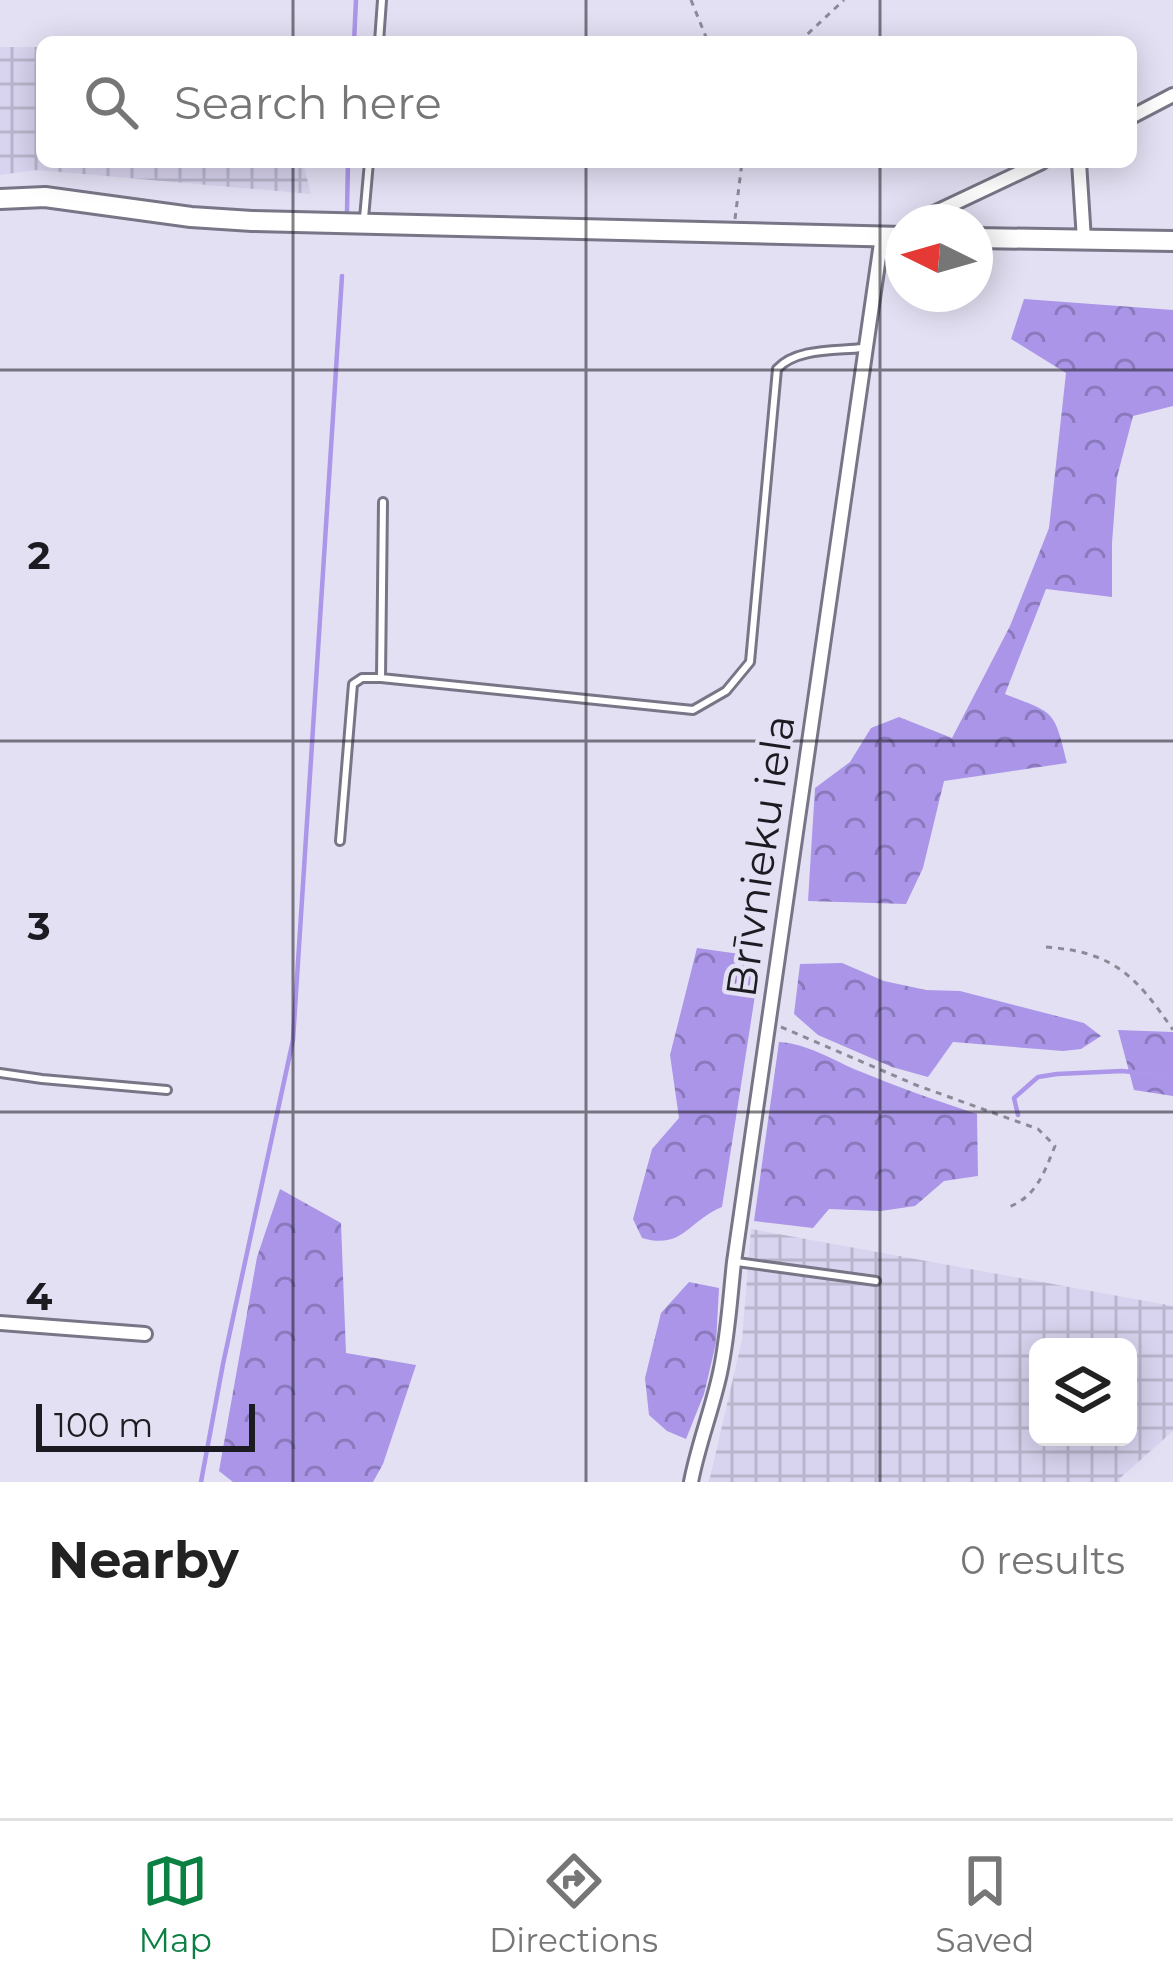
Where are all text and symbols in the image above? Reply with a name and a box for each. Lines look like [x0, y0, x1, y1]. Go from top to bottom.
search box [36, 36, 1137, 168]
icon: search [78, 69, 144, 135]
text: Search here [174, 75, 442, 130]
north arrow [885, 204, 993, 312]
text: 2 [27, 531, 51, 579]
street label: Brīvnieku iela [714, 712, 806, 1000]
text: 3 [26, 902, 51, 950]
text: 4 [26, 1272, 53, 1320]
map controls [1029, 1338, 1137, 1446]
button: layers [1029, 1338, 1137, 1446]
scale bar [36, 1398, 255, 1451]
text: 100 m [54, 1405, 153, 1445]
text: Nearby [48, 1529, 239, 1591]
text: 0 results [960, 1536, 1125, 1584]
tab: Map [139, 1848, 212, 1960]
tab: Directions [489, 1848, 658, 1960]
tab: Saved [935, 1848, 1034, 1960]

